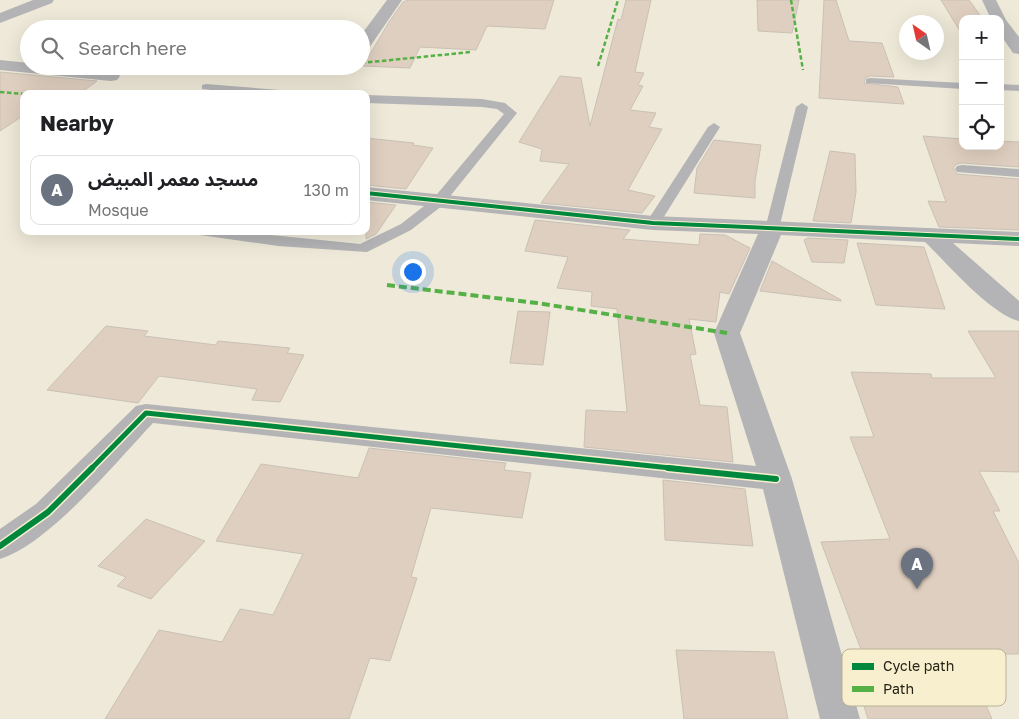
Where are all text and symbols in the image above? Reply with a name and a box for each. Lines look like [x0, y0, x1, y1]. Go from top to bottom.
north arrow [899, 15, 944, 60]
map controls [959, 15, 1004, 150]
button: + [959, 15, 1004, 60]
search box [20, 20, 370, 75]
icon: search [38, 34, 66, 62]
text: Search here [78, 36, 187, 59]
button: − [959, 60, 1004, 105]
button: locate [959, 105, 1004, 150]
text: Nearby [40, 110, 114, 136]
text: مسجد معمر المبيض [88, 167, 258, 190]
text: A [51, 180, 63, 200]
text: 130 m [304, 180, 349, 200]
text: Mosque [88, 200, 149, 220]
your location [400, 259, 426, 285]
pin: A [901, 548, 933, 589]
legend [842, 649, 1006, 706]
text: Cycle path [883, 657, 954, 674]
text: Path [883, 680, 914, 697]

